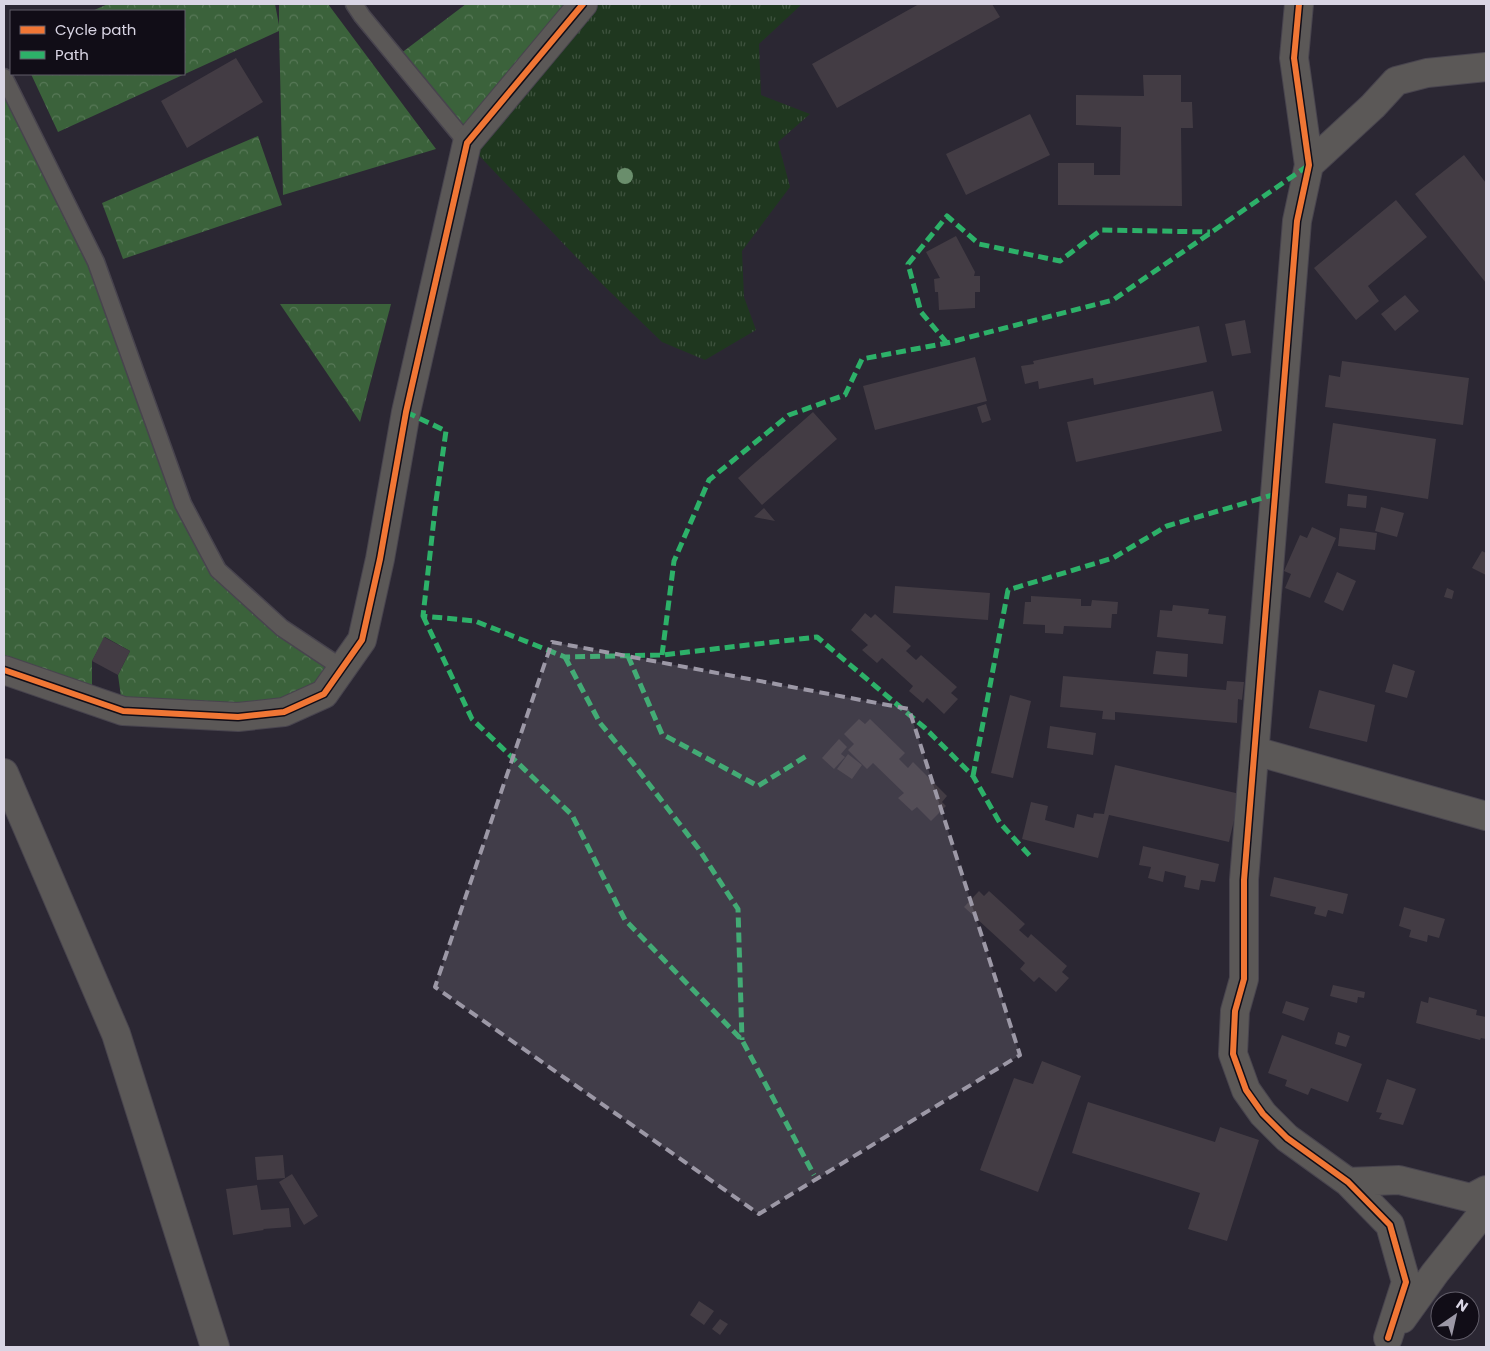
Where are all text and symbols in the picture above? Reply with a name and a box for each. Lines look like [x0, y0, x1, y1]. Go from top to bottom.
legend [10, 10, 185, 75]
text: Cycle path [55, 19, 136, 40]
text: Path [55, 44, 89, 65]
north arrow [1430, 1291, 1480, 1341]
text: N [1452, 1294, 1472, 1316]

